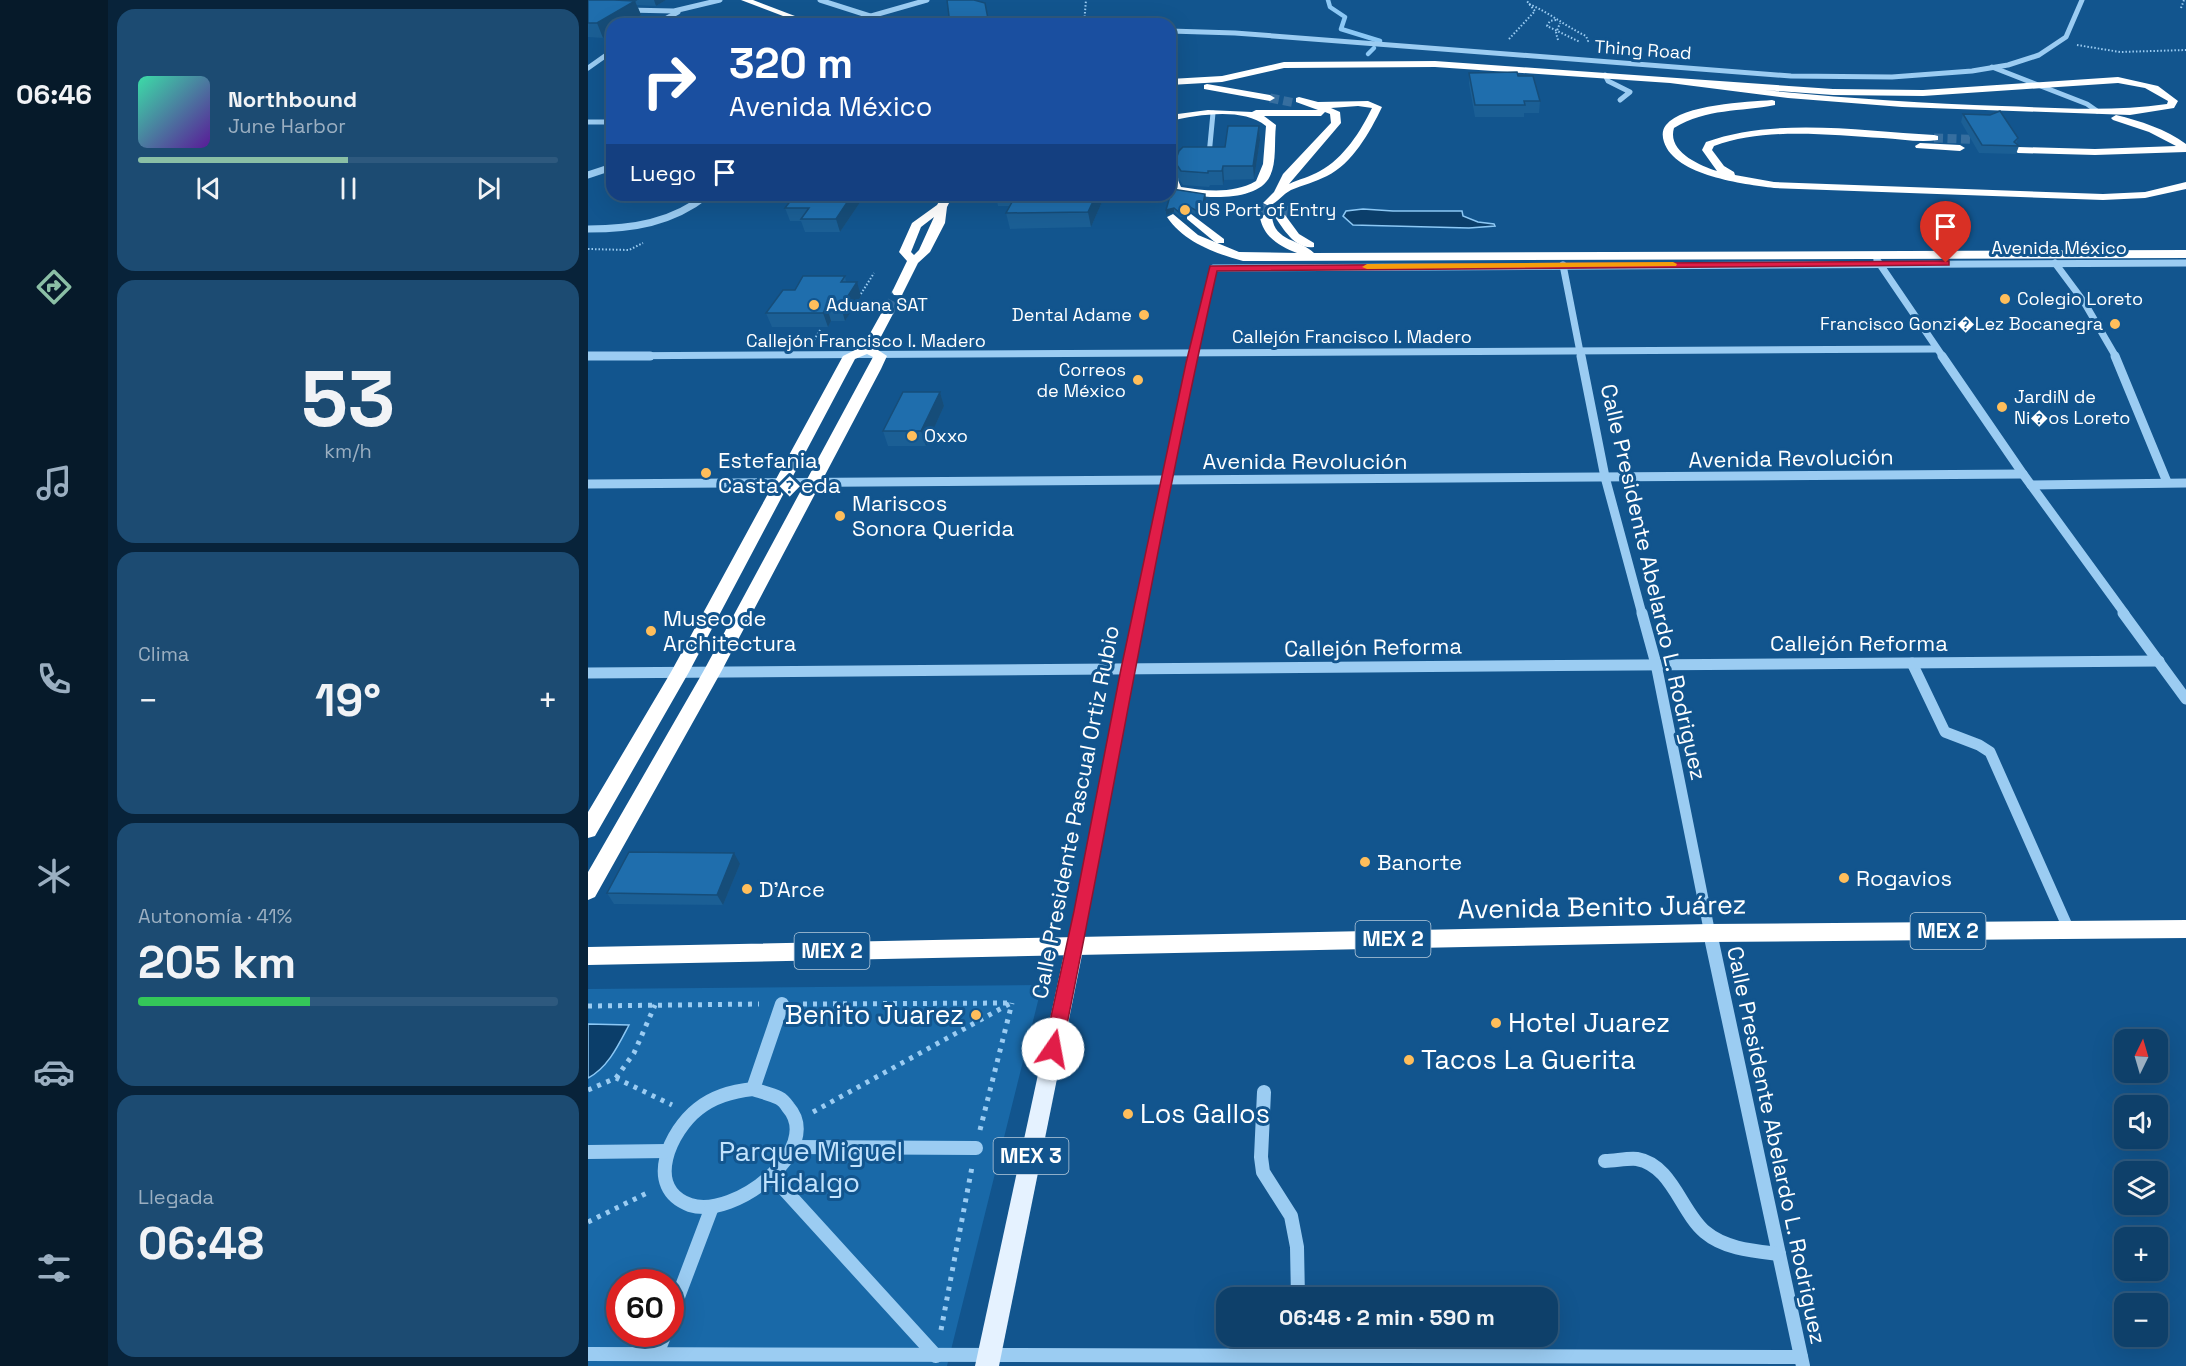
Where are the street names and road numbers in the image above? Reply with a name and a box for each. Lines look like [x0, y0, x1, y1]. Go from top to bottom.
street label: Thing Road [1594, 35, 1692, 64]
street label: Avenida México [1991, 236, 2127, 259]
street label: Callejón Francisco I. Madero [1232, 325, 1472, 348]
street label: Callejón Francisco I. Madero [746, 329, 986, 352]
street label: Calle Presidente Abelardo L. Rodriguez [1595, 381, 1713, 783]
street label: Avenida Revolución [1688, 442, 1894, 474]
street label: Avenida Revolución [1202, 447, 1408, 475]
street label: Calle Presidente Pascual Ortiz Rubio [1025, 623, 1125, 1001]
street label: Callejón Reforma [1770, 629, 1948, 657]
street label: Callejón Reforma [1284, 631, 1463, 663]
street label: Avenida Benito Juárez [1457, 886, 1747, 927]
road number: MEX 2 [1910, 913, 1986, 949]
road number: MEX 2 [1356, 921, 1430, 957]
road number: MEX 2 [794, 933, 870, 969]
street label: Calle Presidente Abelardo L. Rodriguez [1721, 944, 1833, 1346]
road number: MEX 3 [994, 1138, 1068, 1174]

